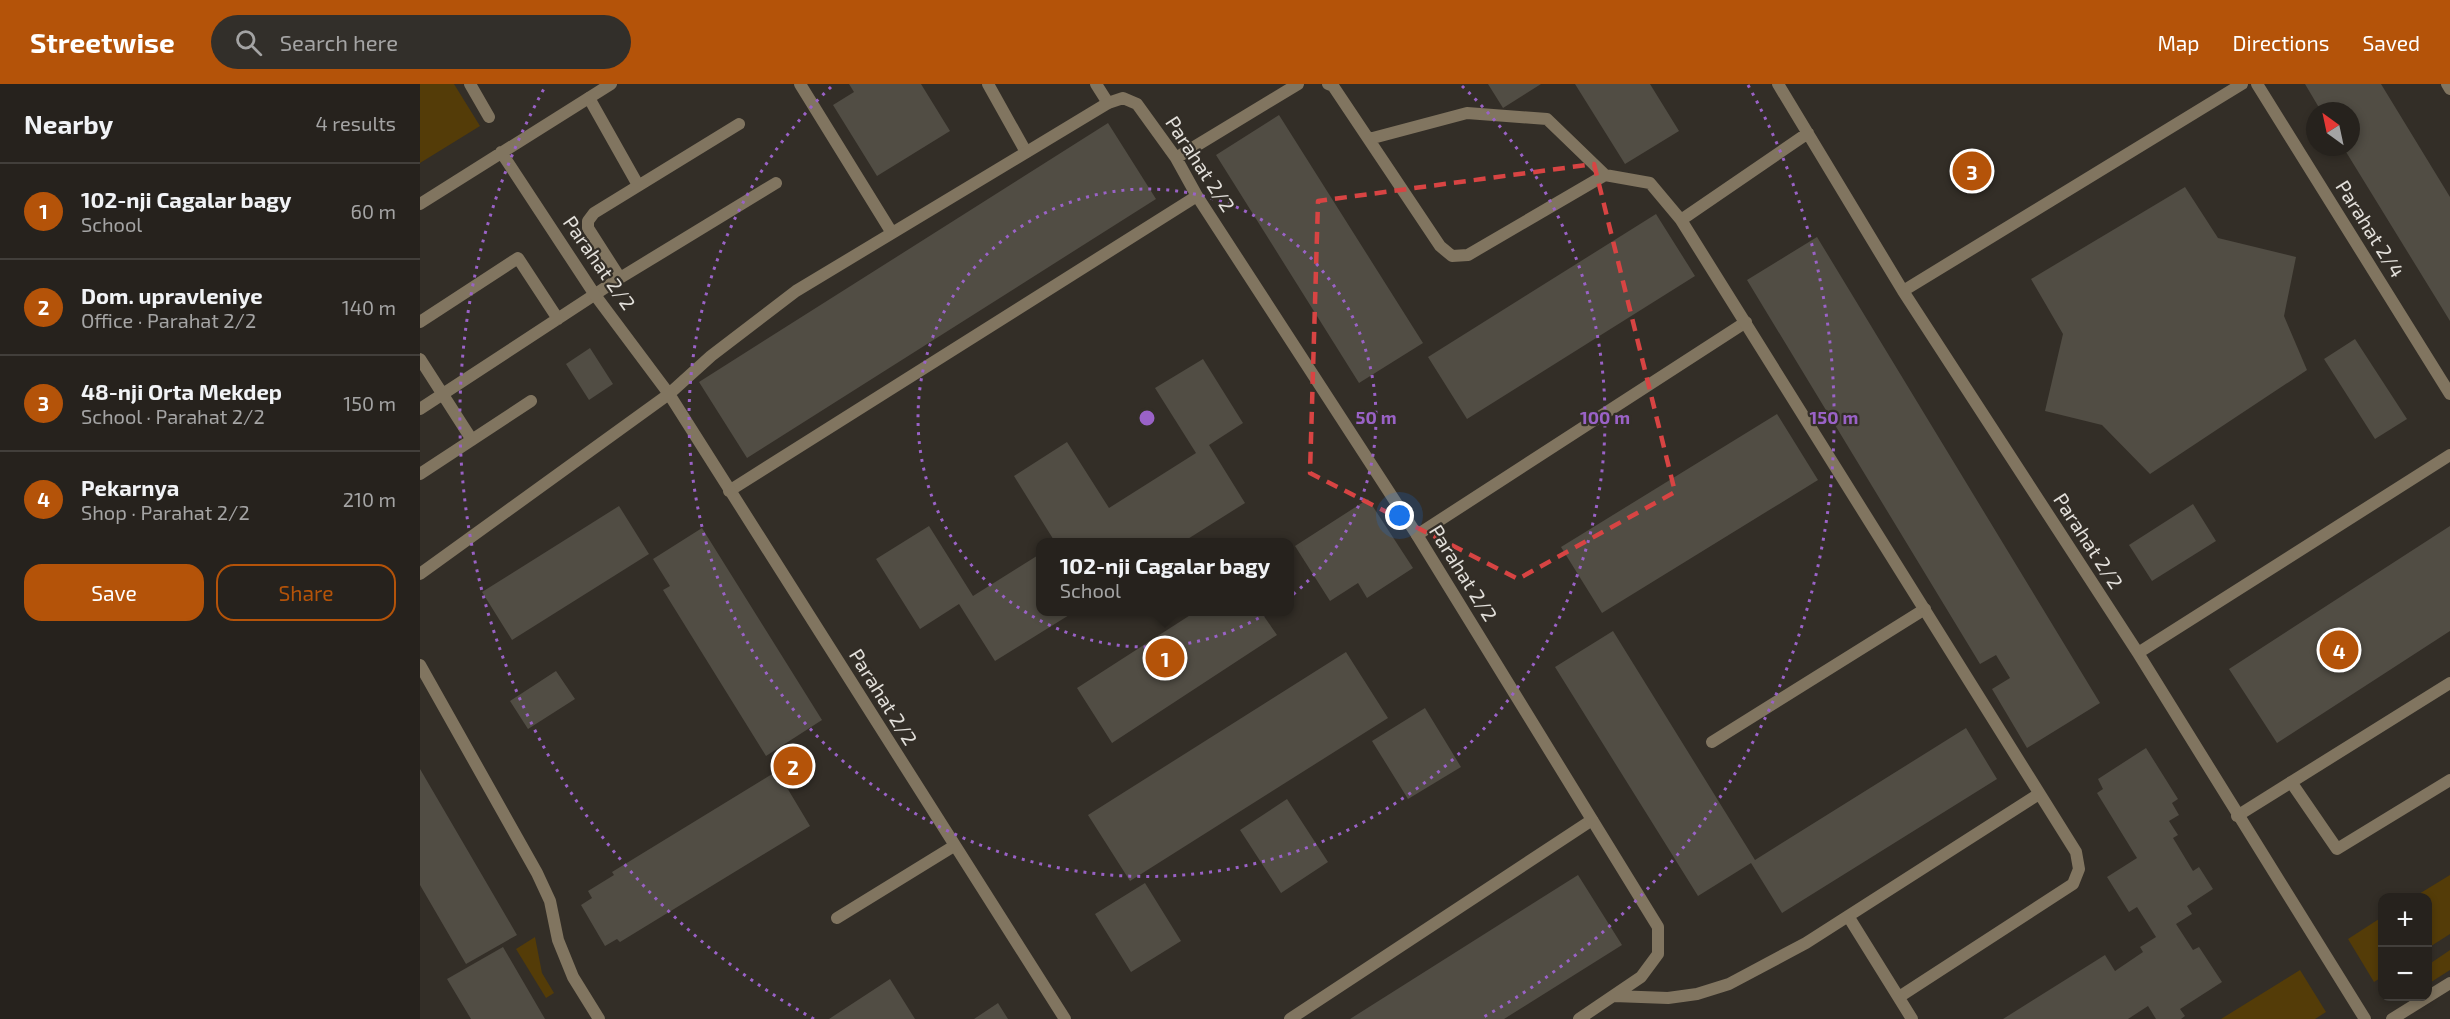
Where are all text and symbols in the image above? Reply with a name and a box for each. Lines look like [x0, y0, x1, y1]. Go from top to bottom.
search box [211, 15, 631, 69]
text: Streetwise [30, 25, 175, 59]
icon: search [232, 26, 265, 59]
text: Search here [280, 29, 398, 55]
text: Map [2157, 30, 2200, 55]
text: Directions [2233, 30, 2329, 55]
text: Saved [2362, 30, 2420, 55]
north arrow [2306, 102, 2360, 156]
text: Nearby [24, 108, 113, 139]
text: 4 results [316, 111, 396, 135]
street label: Parahat 2/2 [1161, 111, 1241, 216]
pin: 3 [1952, 148, 1992, 194]
street label: Parahat 2/4 [2331, 175, 2410, 282]
text: 102-nji Cagalar bagy [81, 186, 291, 212]
text: 1 [39, 199, 48, 223]
text: 60 m [351, 199, 396, 223]
street label: Parahat 2/2 [559, 211, 641, 314]
text: School [81, 212, 142, 236]
text: Dom. upravleniye [81, 282, 263, 308]
text: 2 [38, 295, 49, 319]
text: 140 m [342, 295, 396, 319]
text: Office · Parahat 2/2 [81, 308, 256, 332]
text: 48-nji Orta Mekdep [81, 378, 282, 404]
text: 3 [38, 391, 49, 415]
text: 150 m [343, 391, 396, 415]
text: School · Parahat 2/2 [81, 404, 265, 428]
text: 50 m [1355, 406, 1397, 428]
text: 100 m [1580, 406, 1630, 428]
text: 150 m [1810, 406, 1858, 428]
centre of rings [1137, 408, 1157, 428]
text: Pekarnya [81, 474, 179, 500]
text: 4 [37, 487, 50, 511]
text: 210 m [343, 487, 396, 511]
street label: Parahat 2/2 [2049, 488, 2129, 593]
text: Shop · Parahat 2/2 [81, 500, 250, 524]
your location [1385, 501, 1414, 530]
street label: Parahat 2/2 [1425, 520, 1503, 625]
popup [1036, 538, 1294, 616]
text: 102-nji Cagalar bagy [1060, 552, 1270, 578]
button: Save [24, 564, 204, 621]
button: Share [216, 564, 396, 621]
text: School [1060, 578, 1121, 602]
pin: 4 [2320, 628, 2358, 672]
pin: 1 [1146, 636, 1184, 680]
street label: Parahat 2/2 [845, 644, 923, 749]
pin: 2 [774, 744, 812, 788]
map controls [2378, 893, 2432, 1001]
button: + [2378, 893, 2432, 947]
button: − [2378, 947, 2432, 1001]

